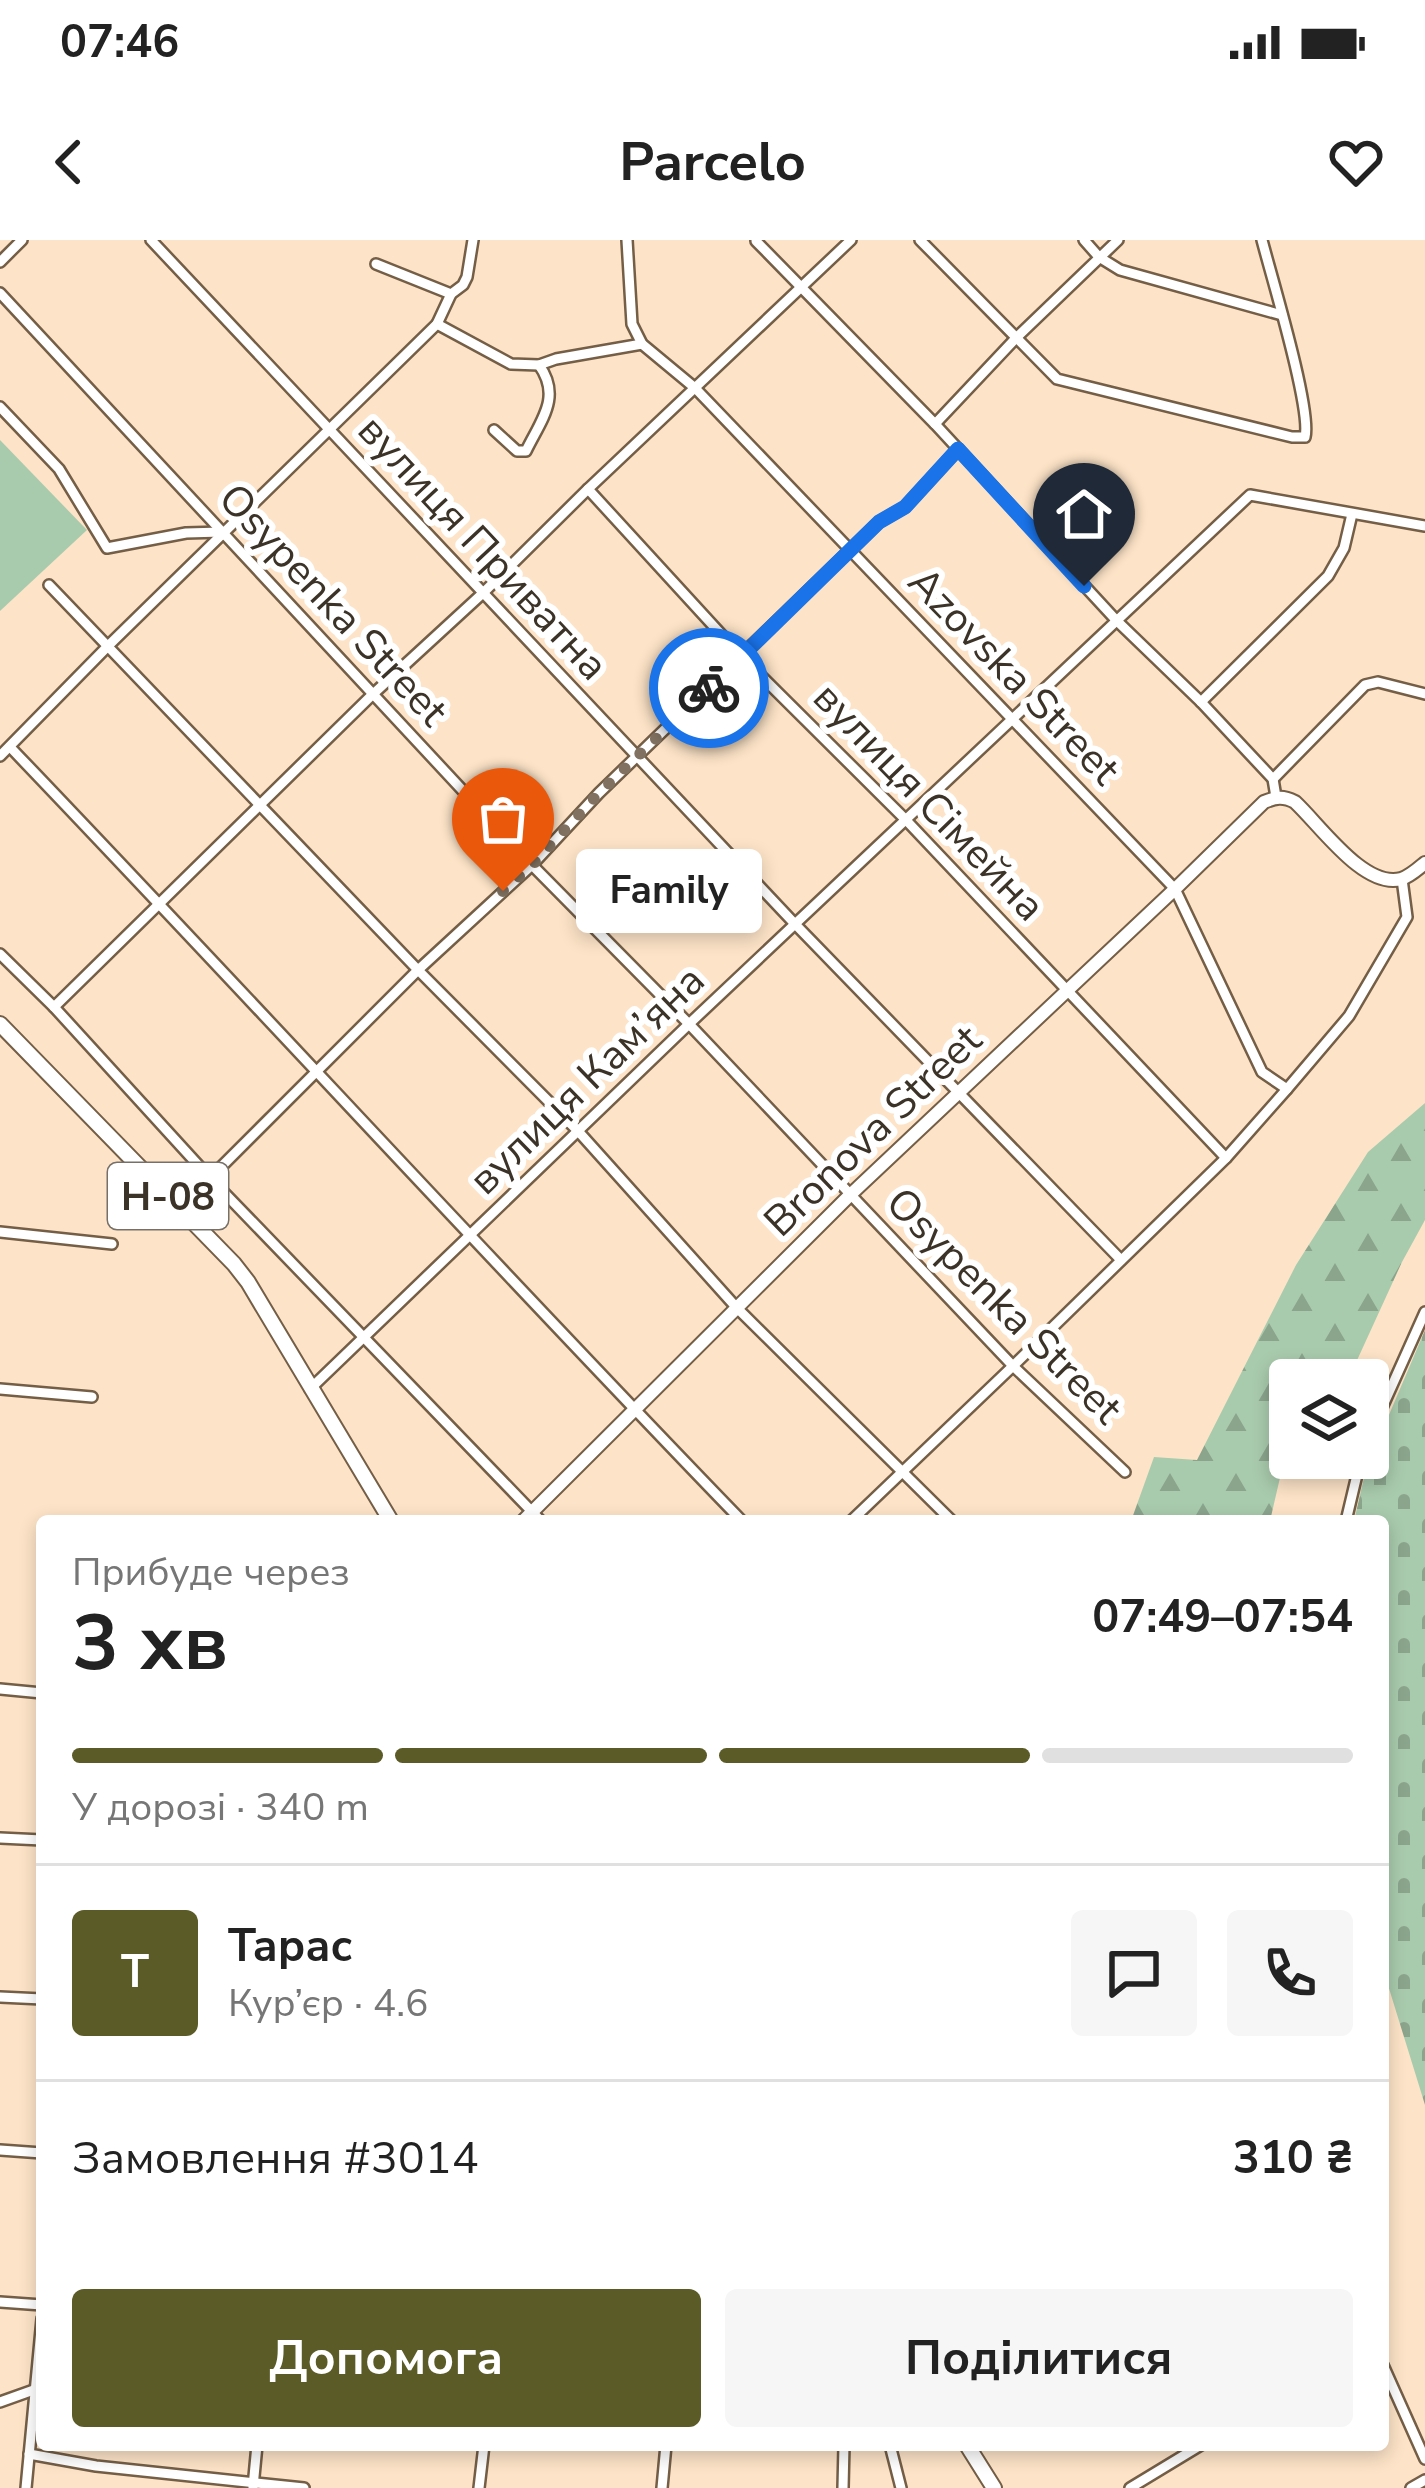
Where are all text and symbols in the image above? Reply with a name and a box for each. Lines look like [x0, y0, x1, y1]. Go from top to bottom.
text: 07:46 [60, 12, 179, 73]
text: Parcelo [619, 125, 806, 199]
icon: back [36, 129, 102, 195]
icon: heart [1323, 129, 1389, 195]
street label: вулиця Приватна [345, 403, 621, 693]
pin [1033, 463, 1135, 586]
street label: Osypenka Street [205, 471, 461, 739]
icon: home [1051, 481, 1117, 547]
street label: Azovska Street [895, 555, 1133, 798]
courier [649, 628, 769, 748]
icon: bike [676, 655, 742, 721]
street label: вулиця Сімейна [800, 670, 1058, 934]
pin [452, 768, 554, 891]
icon: bag [470, 786, 536, 852]
callout: Family [575, 849, 761, 933]
text: Family [609, 864, 729, 917]
street label: вулиця Кам’яна [457, 953, 717, 1207]
street label: Bronova Street [752, 1012, 995, 1250]
road number: Н-08 [108, 1163, 228, 1229]
street label: Osypenka Street [873, 1175, 1135, 1437]
map controls [1269, 1359, 1389, 1479]
button: layers [1269, 1359, 1389, 1479]
text: Прибуде через [72, 1546, 350, 1599]
text: 07:49–07:54 [1092, 1587, 1353, 1648]
text: 3 хв [72, 1590, 228, 1697]
text: У дорозі · 340 m [72, 1781, 369, 1834]
button: chat [1071, 1910, 1197, 2036]
button: phone [1227, 1910, 1353, 2036]
text: Тарас [228, 1916, 352, 1977]
text: Т [121, 1942, 149, 2003]
text: Кур’єр · 4.6 [228, 1977, 429, 2030]
text: Замовлення #3014 [72, 2128, 479, 2189]
text: 310 ₴ [1233, 2128, 1353, 2189]
button: Допомога [72, 2289, 701, 2427]
button: Поділитися [725, 2289, 1353, 2427]

